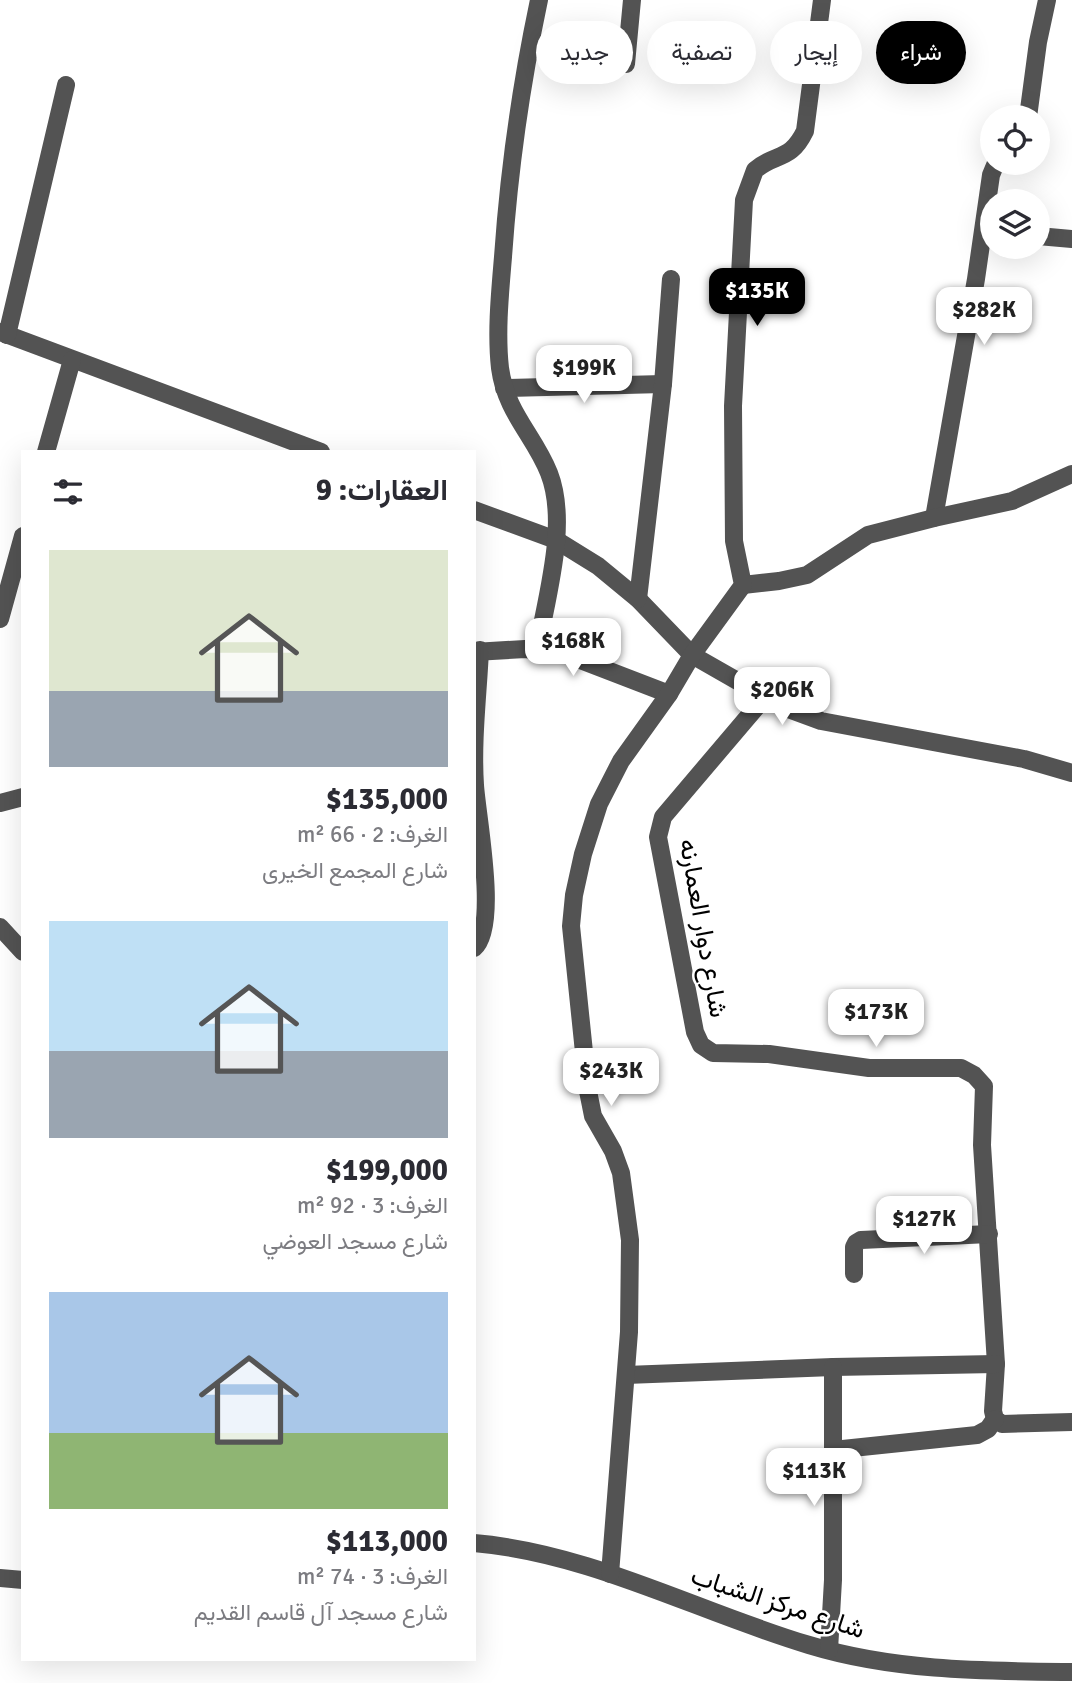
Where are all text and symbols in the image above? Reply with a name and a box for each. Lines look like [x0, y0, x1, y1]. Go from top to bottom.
chip: جديد [536, 21, 633, 84]
chip: تصفية [647, 21, 756, 84]
chip: إيجار [770, 21, 862, 84]
chip: شراء [876, 21, 966, 84]
map controls [980, 105, 1050, 259]
button: locate [980, 105, 1050, 175]
button: layers [980, 189, 1050, 259]
pin: $135K [708, 268, 806, 328]
text: $135K [725, 276, 789, 305]
pin: $282K [935, 288, 1033, 347]
text: $282K [952, 295, 1016, 324]
pin: $199K [535, 346, 633, 405]
text: $199K [552, 353, 616, 382]
text: العقارات: 9 [316, 472, 448, 509]
icon: filters [49, 473, 87, 511]
icon: home [186, 595, 312, 721]
pin: $168K [524, 618, 622, 678]
text: $168K [541, 626, 605, 655]
pin: $206K [733, 668, 831, 727]
text: $206K [750, 675, 814, 704]
text: $135,000 [326, 781, 448, 818]
text: الغرف: 2 · 66 m² [297, 820, 448, 849]
street label: شارع دوار العمارنه [671, 836, 734, 1020]
text: شارع المجمع الخيرى [262, 856, 448, 885]
icon: home [186, 966, 312, 1092]
pin: $173K [827, 990, 925, 1049]
text: $173K [844, 997, 908, 1026]
pin: $243K [562, 1048, 660, 1108]
text: $243K [579, 1056, 643, 1085]
text: $199,000 [326, 1152, 448, 1189]
text: الغرف: 3 · 92 m² [297, 1191, 448, 1220]
pin: $127K [875, 1196, 973, 1256]
text: $127K [892, 1204, 956, 1233]
text: شارع مسجد العوضي [263, 1227, 448, 1256]
icon: home [186, 1337, 312, 1463]
pin: $113K [765, 1448, 863, 1508]
text: $113K [782, 1456, 846, 1485]
text: $113,000 [326, 1523, 448, 1560]
street label: شارع مركز الشباب [686, 1560, 869, 1647]
text: الغرف: 3 · 74 m² [297, 1562, 448, 1591]
text: شارع مسجد آل قاسم القديم [194, 1598, 448, 1627]

